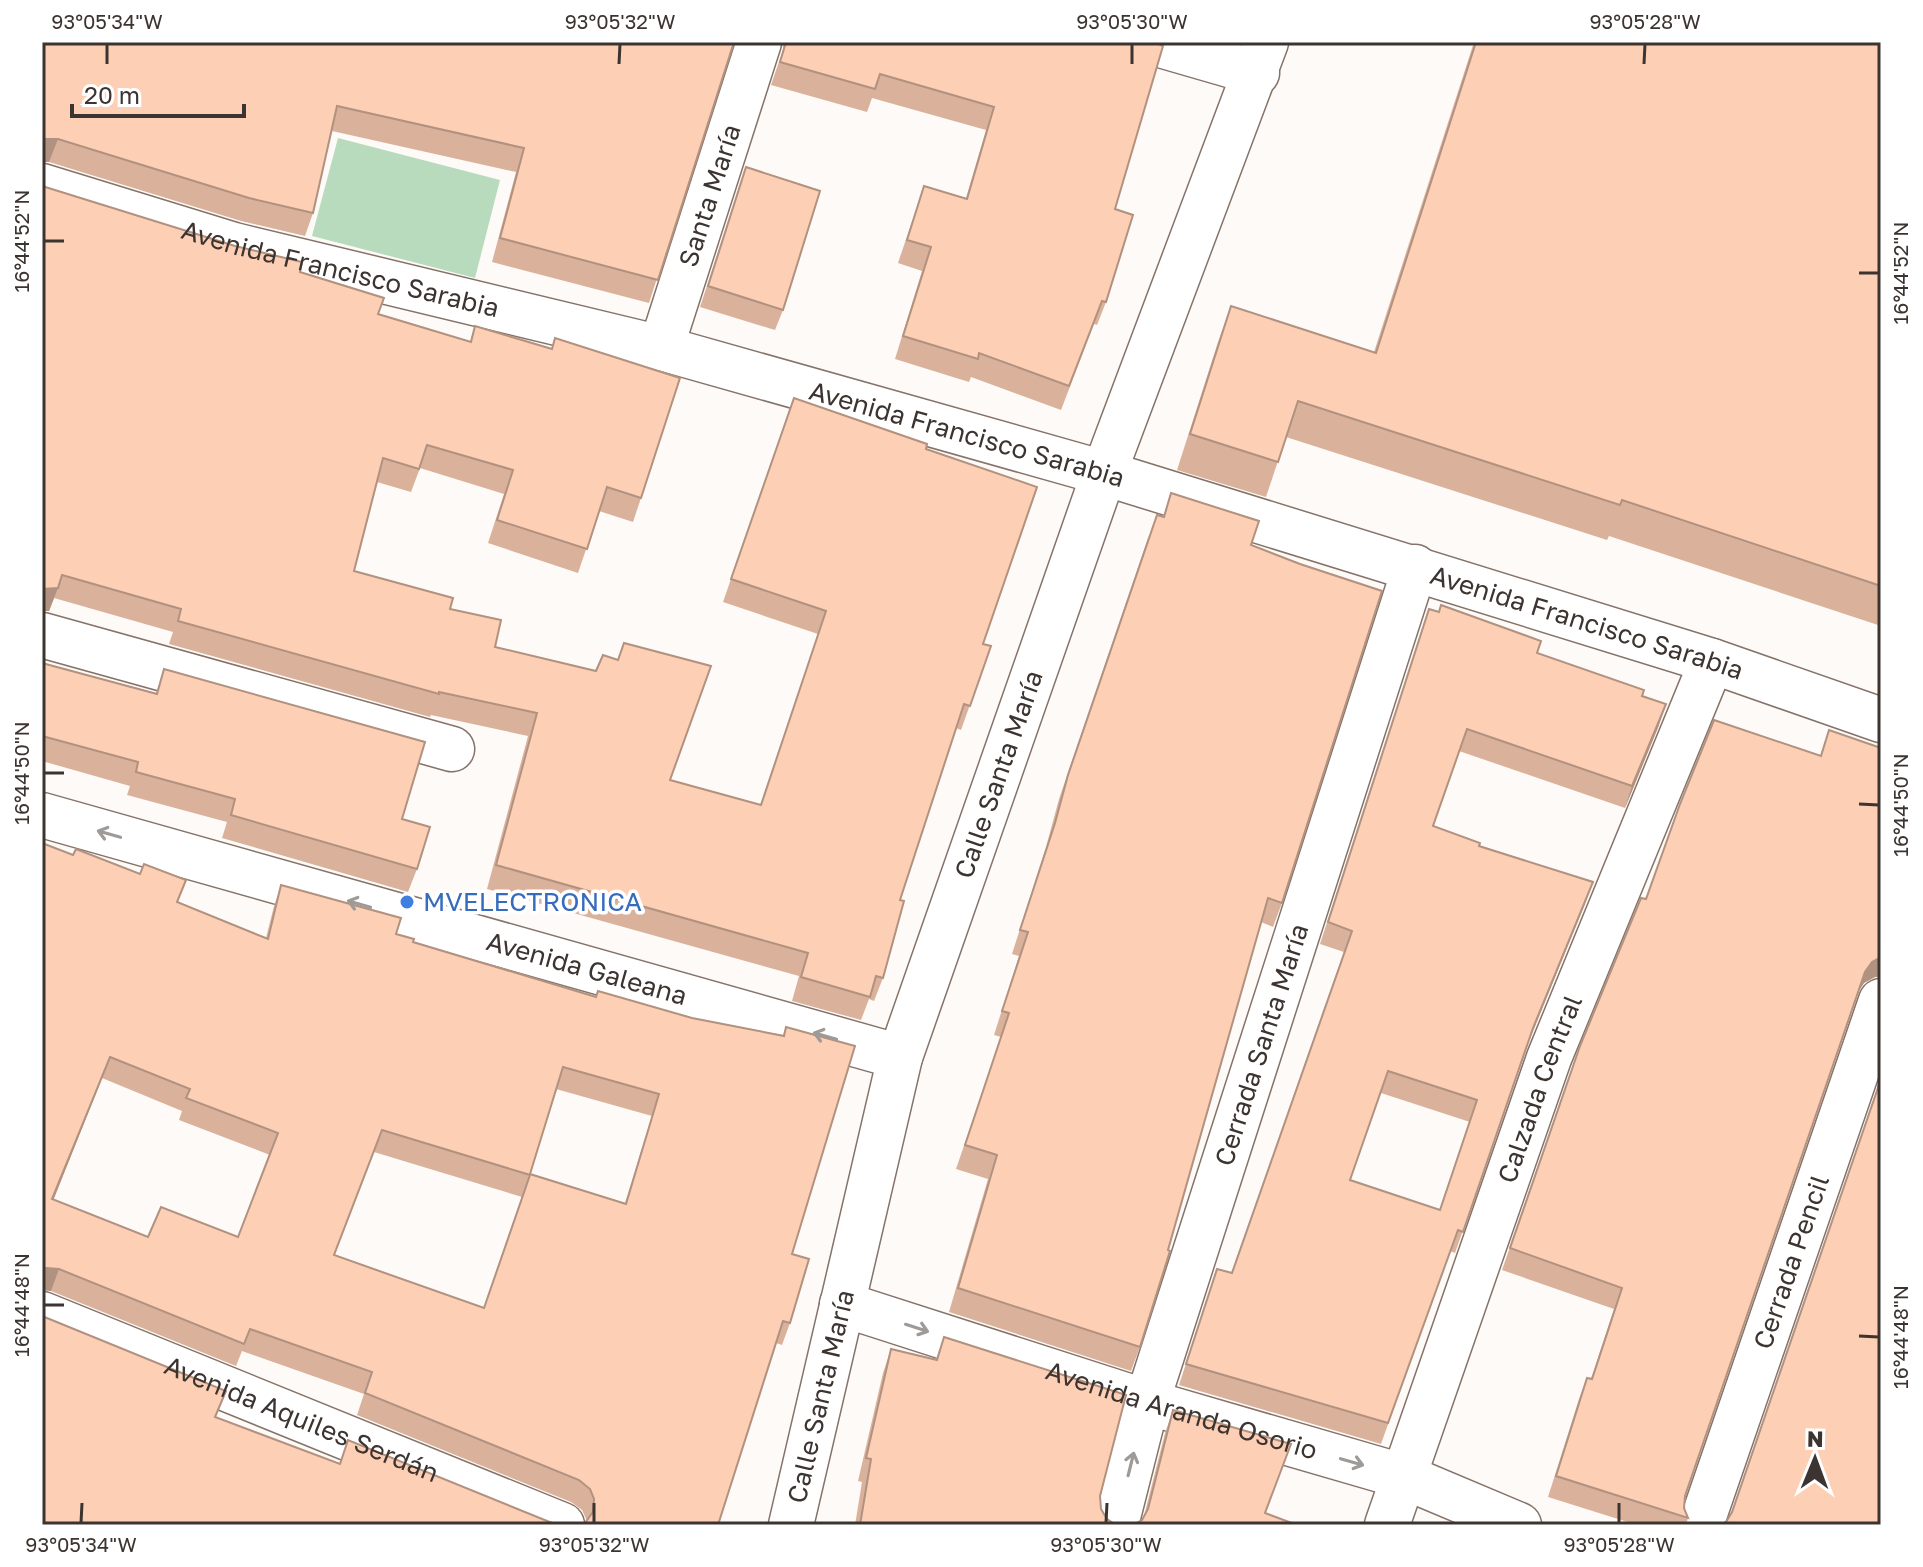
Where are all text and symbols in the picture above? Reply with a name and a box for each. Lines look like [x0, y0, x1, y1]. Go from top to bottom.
text: 93°05'34"W [51, 9, 163, 33]
text: 93°05'32"W [565, 9, 675, 33]
text: 93°05'30"W [1076, 9, 1188, 33]
text: 93°05'28"W [1589, 9, 1701, 33]
scale bar [72, 68, 244, 118]
text: 20 m [84, 80, 140, 109]
street label: Santa María [672, 120, 747, 270]
text: 16°44'52"N [9, 190, 33, 292]
street label: Avenida Francisco Sarabia [178, 214, 502, 323]
text: 16°44'52"N [1888, 222, 1912, 324]
street label: Avenida Francisco Sarabia [806, 375, 1128, 493]
street label: Avenida Francisco Sarabia [1427, 559, 1748, 686]
street label: Calle Santa María [948, 666, 1049, 882]
text: 16°44'50"N [9, 721, 33, 825]
text: 16°44'50"N [1888, 753, 1912, 857]
one-way arrow [97, 825, 123, 840]
place label: MVELECTRONICA [423, 886, 642, 917]
marker: MVELECTRONICA [398, 893, 416, 911]
one-way arrow [347, 896, 373, 911]
street label: Cerrada Santa María [1208, 920, 1314, 1169]
street label: Avenida Galeana [483, 925, 691, 1011]
street label: Calzada Central [1491, 990, 1588, 1187]
one-way arrow [813, 1028, 839, 1043]
street label: Cerrada Pencil [1747, 1171, 1835, 1353]
text: 16°44'48"N [9, 1253, 33, 1357]
text: 16°44'48"N [1888, 1285, 1912, 1389]
street label: Calle Santa María [781, 1287, 860, 1506]
one-way arrow [904, 1321, 929, 1336]
street label: Avenida Aquiles Serdán [160, 1349, 443, 1488]
street label: Avenida Aranda Osorio [1042, 1355, 1321, 1466]
north arrow [1775, 1419, 1855, 1499]
text: N [1807, 1425, 1824, 1452]
one-way arrow [1125, 1451, 1140, 1477]
one-way arrow [1339, 1455, 1365, 1470]
text: 93°05'34"W [25, 1532, 137, 1556]
text: 93°05'32"W [539, 1532, 649, 1556]
text: 93°05'30"W [1050, 1532, 1162, 1556]
text: 93°05'28"W [1563, 1532, 1675, 1556]

